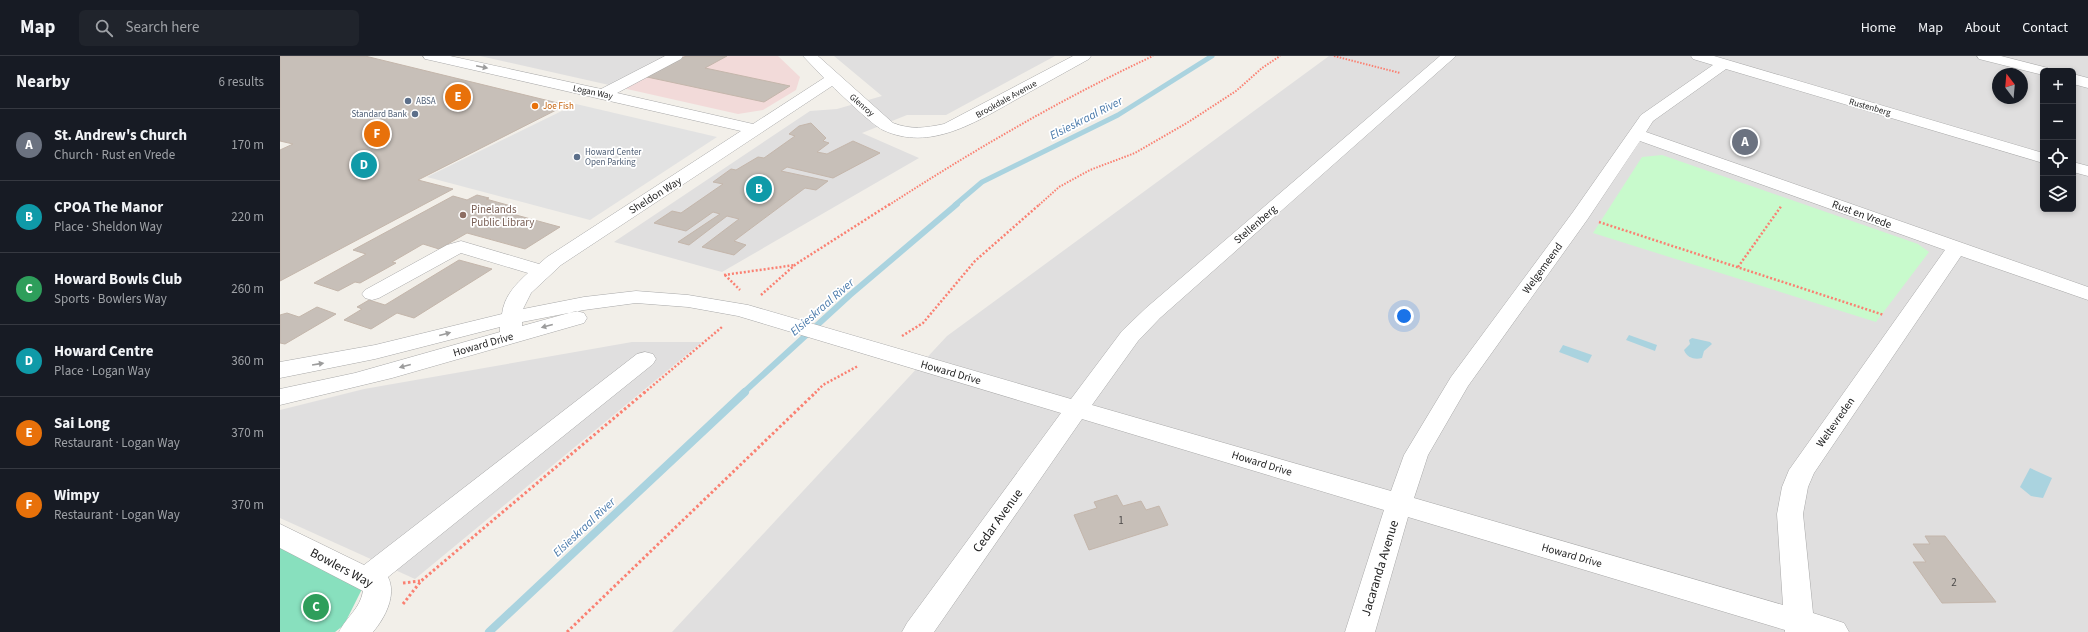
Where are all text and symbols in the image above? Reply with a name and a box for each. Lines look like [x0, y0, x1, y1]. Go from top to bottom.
search box [79, 10, 359, 46]
text: Map [20, 14, 55, 41]
icon: search [93, 17, 115, 39]
text: Search here [125, 17, 199, 38]
text: Home [1861, 18, 1896, 38]
text: Map [1918, 18, 1943, 38]
text: About [1965, 18, 2000, 38]
text: Contact [2022, 18, 2068, 38]
one-way arrow [476, 65, 488, 71]
north arrow [1992, 68, 2028, 104]
map controls [2040, 68, 2076, 212]
button: + [2040, 68, 2076, 104]
text: Nearby [16, 70, 70, 94]
text: 6 results [219, 73, 264, 91]
street label: Brookdale Avenue [973, 77, 1040, 122]
pin: E [445, 82, 471, 112]
street label: Logan Way [572, 82, 615, 103]
street label: Glenroy [846, 91, 878, 120]
water label: Elsieskraal River [1047, 92, 1126, 144]
place label: ABSA [416, 95, 436, 108]
street label: Rustenberg [1847, 95, 1893, 120]
marker: ABSA [403, 96, 413, 106]
place label: Joe Fish [543, 100, 574, 113]
marker: Joe Fish [530, 101, 540, 111]
button: − [2040, 104, 2076, 140]
place label: Standard Bank [352, 108, 408, 121]
marker: Standard Bank [410, 109, 420, 119]
pin: F [364, 119, 390, 149]
text: St. Andrew's Church [54, 125, 187, 146]
pin: A [1732, 127, 1758, 157]
text: A [25, 136, 33, 154]
text: 170 m [231, 136, 264, 154]
button: locate [2040, 140, 2076, 176]
text: Church · Rust en Vrede [54, 146, 175, 164]
place label: Howard Center Open Parking [585, 146, 642, 169]
pin: D [351, 150, 377, 180]
marker: Howard Center Open Parking [572, 152, 582, 162]
street label: Sheldon Way [626, 173, 684, 218]
pin: B [746, 174, 772, 204]
button: layers [2040, 176, 2076, 212]
text: CPOA The Manor [54, 197, 163, 218]
street label: Rust en Vrede [1830, 197, 1894, 232]
street label: Stellenberg [1231, 201, 1280, 247]
place label: Pinelands Public Library [471, 202, 535, 230]
text: B [25, 208, 33, 226]
text: 220 m [231, 208, 264, 226]
marker: Pinelands Public Library [458, 210, 468, 220]
text: Place · Sheldon Way [54, 218, 162, 236]
street label: Welgemeend [1519, 240, 1566, 297]
text: Howard Bowls Club [54, 269, 182, 290]
water label: Elsieskraal River [787, 274, 859, 340]
text: C [25, 280, 33, 298]
text: 260 m [231, 280, 264, 298]
text: Sports · Bowlers Way [54, 290, 167, 308]
your location [1394, 306, 1414, 326]
one-way arrow [541, 323, 553, 329]
street label: Howard Drive [451, 329, 516, 360]
one-way arrow [439, 331, 451, 337]
text: Howard Centre [54, 341, 154, 362]
text: D [25, 352, 33, 370]
text: 360 m [231, 352, 264, 370]
street label: Howard Drive [919, 357, 983, 388]
one-way arrow [312, 360, 325, 366]
text: Place · Logan Way [54, 362, 150, 380]
one-way arrow [399, 363, 412, 369]
street label: Weltevreden [1813, 394, 1858, 450]
text: Sai Long [54, 413, 110, 434]
text: E [25, 424, 33, 442]
text: 370 m [231, 424, 264, 442]
text: Restaurant · Logan Way [54, 434, 180, 452]
street label: Howard Drive [1230, 447, 1294, 480]
text: Wimpy [54, 485, 99, 506]
street label: Cedar Avenue [969, 485, 1027, 556]
water label: Elsieskraal River [549, 493, 620, 561]
text: F [26, 496, 32, 514]
text: 370 m [231, 496, 264, 514]
text: Restaurant · Logan Way [54, 506, 180, 524]
house number: 1 [1118, 513, 1124, 528]
street label: Jacaranda Avenue [1357, 518, 1403, 618]
street label: Howard Drive [1540, 540, 1604, 571]
street label: Bowlers Way [307, 544, 376, 592]
house number: 2 [1951, 575, 1957, 590]
pin: C [303, 592, 329, 622]

